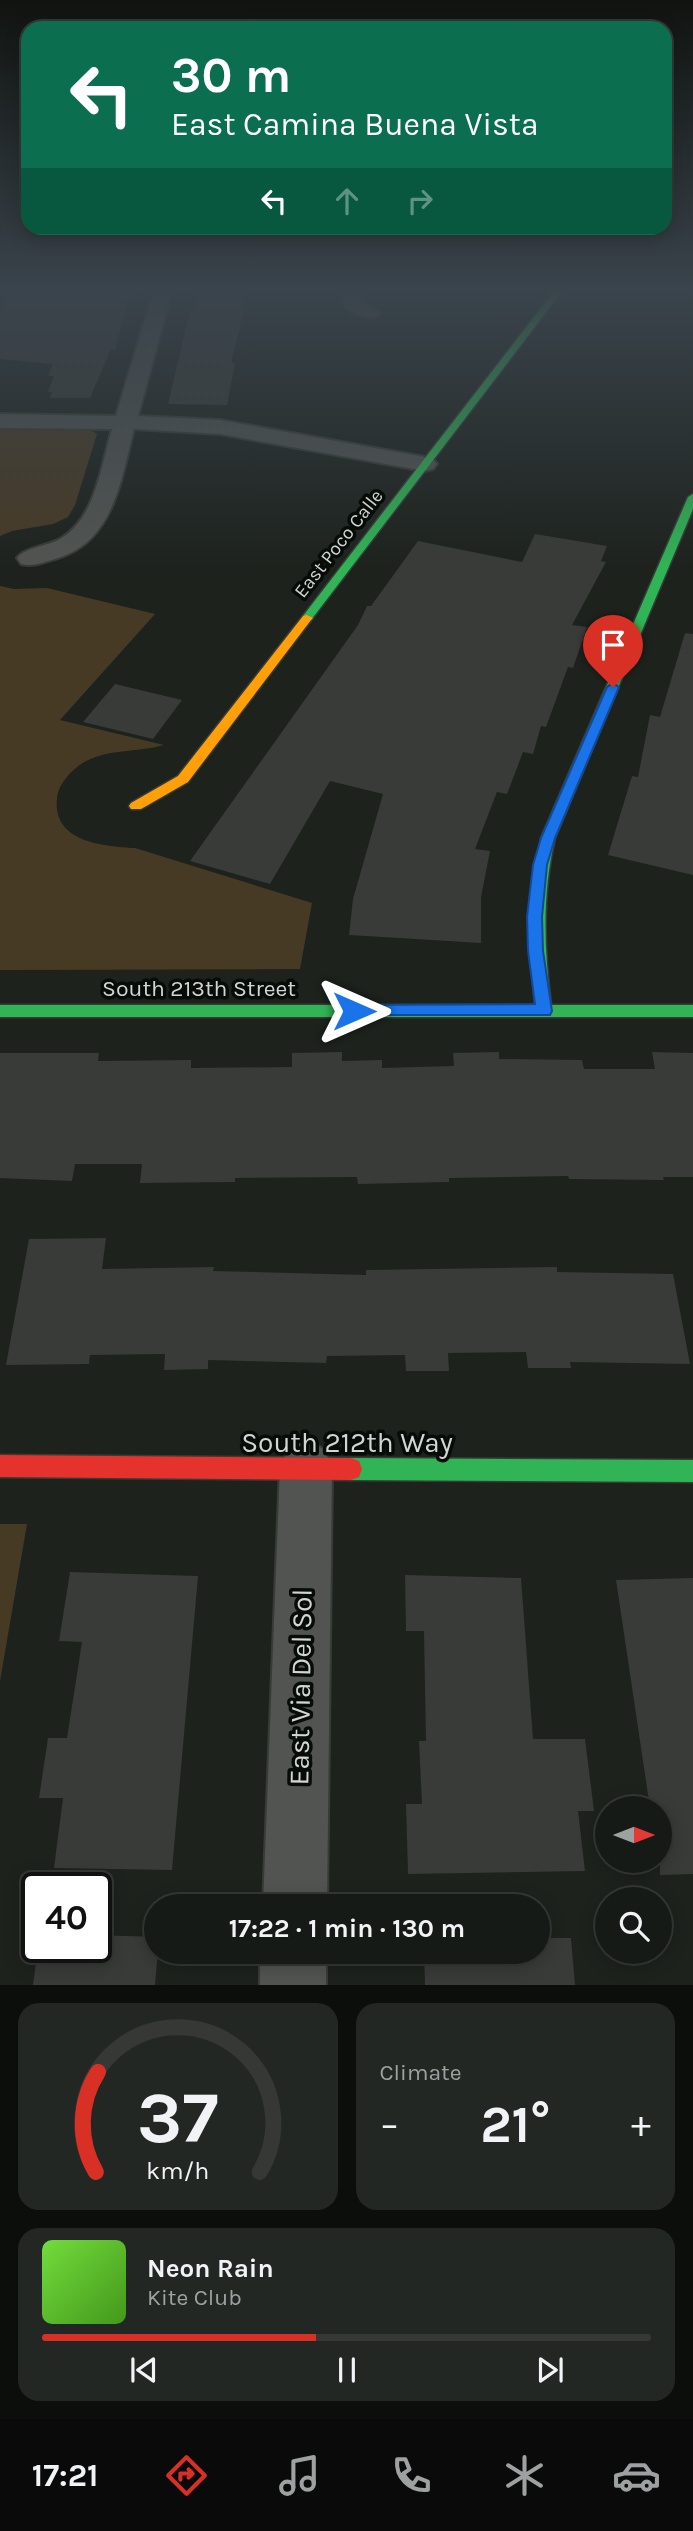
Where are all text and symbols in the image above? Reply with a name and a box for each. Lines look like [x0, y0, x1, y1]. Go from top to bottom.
text: 30 m [171, 47, 291, 104]
icon: left [56, 49, 147, 140]
text: East Camina Buena Vista [171, 106, 539, 143]
icon: left [255, 182, 293, 220]
icon: ahead [328, 182, 366, 220]
icon: right [401, 182, 439, 220]
street label: East Poco Calle [290, 485, 388, 602]
pin [583, 615, 643, 687]
icon: arrive [594, 626, 632, 664]
position arrow [317, 974, 391, 1048]
street label: South 213th Street [102, 975, 296, 1002]
street label: South 212th Way [241, 1426, 453, 1459]
street label: East Via Del Sol [282, 1588, 319, 1786]
north arrow [595, 1796, 672, 1872]
map controls [595, 1796, 672, 1964]
speed limit sign: 40 [21, 1872, 112, 1963]
button: search [595, 1887, 672, 1964]
text: 17:22 · 1 min · 130 m [229, 1913, 465, 1944]
text: Climate [380, 2059, 462, 2086]
text: 37 [137, 2076, 219, 2161]
text: 21° [480, 2094, 550, 2155]
text: − [380, 2102, 399, 2147]
text: + [631, 2102, 651, 2147]
text: km/h [146, 2156, 209, 2185]
text: Neon Rain [147, 2253, 274, 2284]
text: Kite Club [147, 2284, 242, 2311]
icon: previous [125, 2351, 163, 2389]
icon: pause [328, 2351, 366, 2389]
icon: next [531, 2351, 569, 2389]
icon: directions [162, 2451, 211, 2500]
icon: music [275, 2451, 324, 2500]
icon: phone [387, 2451, 436, 2500]
icon: climate [500, 2451, 549, 2500]
icon: car [612, 2451, 661, 2500]
text: 17:21 [32, 2457, 99, 2494]

